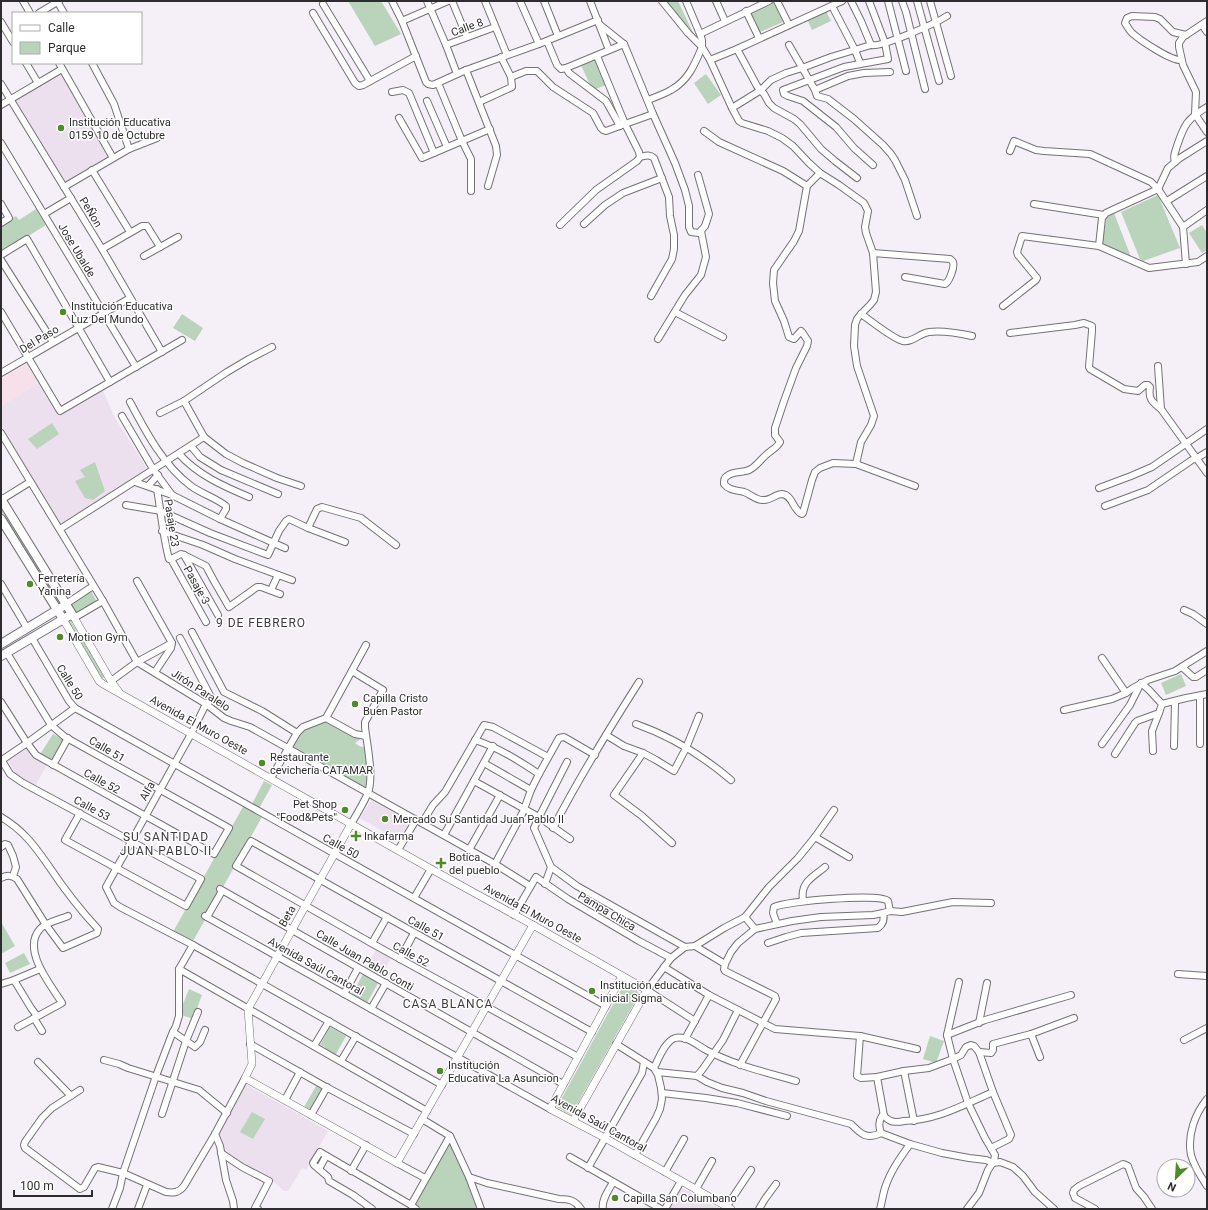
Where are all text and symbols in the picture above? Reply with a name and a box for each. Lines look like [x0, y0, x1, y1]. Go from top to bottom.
legend [12, 12, 142, 64]
street label: Calle 8 [449, 16, 485, 39]
text: Calle [48, 21, 75, 35]
text: Parque [48, 41, 86, 55]
place label: Institución Educativa 0159 10 de Octubre [69, 116, 171, 142]
marker: Institución Educativa 0159 10 de Octubre [56, 123, 66, 133]
street label: PeÑon [77, 195, 105, 230]
street label: Jose Ubalde [55, 221, 98, 280]
place label: Institución Educativa Luz Del Mundo [71, 300, 173, 326]
marker: Institución Educativa Luz Del Mundo [58, 307, 68, 317]
street label: Del Paso [17, 323, 61, 356]
street label: Pasaje 23 [161, 498, 182, 548]
street label: Pasaje 3 [181, 564, 212, 607]
place label: Ferretería Yanina [38, 572, 85, 598]
marker: Ferretería Yanina [25, 579, 35, 589]
district label: 9 DE FEBRERO [216, 616, 306, 630]
place label: Motion Gym [68, 631, 128, 644]
marker: Motion Gym [55, 632, 65, 642]
street label: Calle 50 [54, 662, 86, 702]
street label: Jirón Paralelo [169, 667, 232, 714]
place label: Capilla Cristo Buen Pastor [363, 692, 428, 718]
street label: Avenida El Muro Oeste [147, 693, 250, 758]
marker: Capilla Cristo Buen Pastor [350, 699, 360, 709]
street label: Calle 51 [86, 734, 127, 765]
place label: Restaurante cevichería CATAMAR [270, 751, 373, 777]
marker: Restaurante cevichería CATAMAR [257, 758, 267, 768]
street label: Calle 52 [81, 766, 122, 797]
street label: Alfa [137, 779, 158, 803]
street label: Calle 53 [71, 793, 112, 823]
place label: Pet Shop "Food&Pets" [276, 798, 337, 824]
marker: Pet Shop "Food&Pets" [340, 805, 350, 815]
place label: Mercado Su Santidad Juan Pablo II [393, 813, 564, 826]
marker: Mercado Su Santidad Juan Pablo II [380, 814, 390, 824]
district label: SU SANTIDAD JUAN PABLO II [120, 830, 212, 858]
place label: Inkafarma [364, 830, 414, 843]
street label: Calle 50 [320, 831, 361, 862]
marker: Inkafarma [351, 831, 361, 841]
place label: Botica del pueblo [449, 851, 500, 877]
marker: Botica del pueblo [436, 858, 446, 868]
street label: Avenida El Muro Oeste [481, 881, 584, 946]
street label: Pampa Chica [576, 889, 638, 934]
street label: Beta [276, 903, 299, 929]
street label: Calle 51 [405, 913, 446, 944]
street label: Calle Juan Pablo Conti [314, 927, 416, 994]
street label: Avenida Saúl Cantoral [266, 935, 366, 998]
street label: Calle 52 [390, 939, 431, 970]
place label: Institución educativa inicial Sigma [600, 979, 702, 1005]
marker: Institución educativa inicial Sigma [587, 986, 597, 996]
district label: CASA BLANCA [403, 997, 493, 1011]
place label: Institución Educativa La Asuncion [448, 1059, 559, 1085]
marker: Institución Educativa La Asuncion [435, 1066, 445, 1076]
street label: Avenida Saúl Cantoral [549, 1092, 649, 1155]
north arrow [1156, 1158, 1196, 1198]
scale bar [14, 1172, 92, 1198]
text: 100 m [20, 1179, 54, 1193]
text: N [1166, 1179, 1178, 1194]
place label: Capilla San Columbano [623, 1192, 737, 1205]
marker: Capilla San Columbano [610, 1193, 620, 1203]

